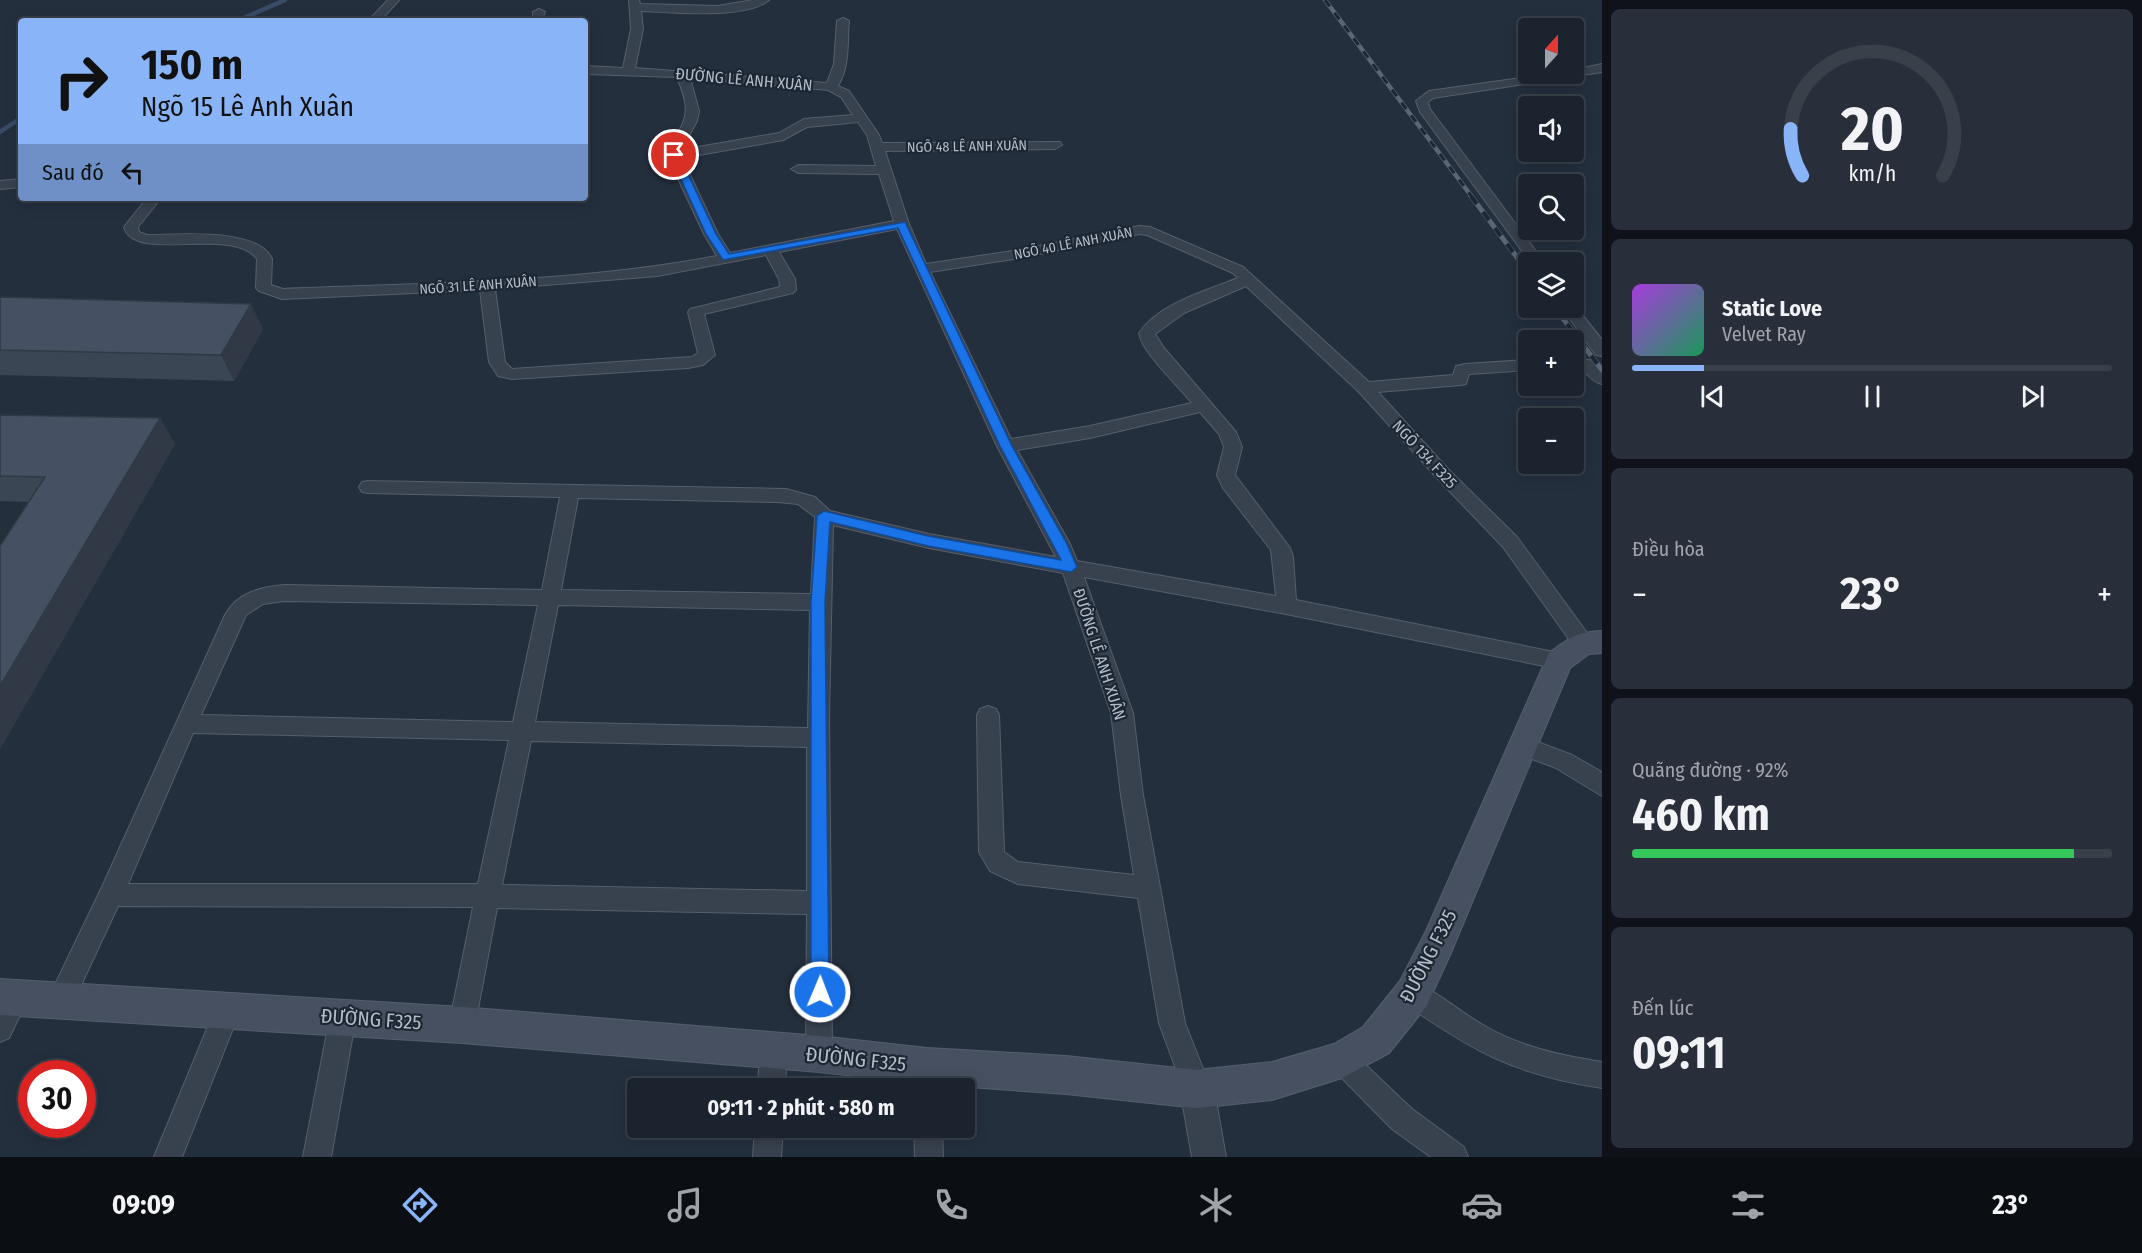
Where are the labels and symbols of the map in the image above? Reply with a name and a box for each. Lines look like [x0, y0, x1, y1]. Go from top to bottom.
north arrow [1518, 18, 1584, 84]
street label: ĐƯỜNG LÊ ANH XUÂN [675, 64, 813, 95]
pin [648, 129, 699, 180]
street label: NGÕ 48 LÊ ANH XUÂN [907, 136, 1027, 156]
street label: NGÕ 40 LÊ ANH XUÂN [1012, 223, 1134, 263]
street label: NGÕ 31 LÊ ANH XUÂN [419, 272, 537, 298]
street label: NGÕ 134 F325 [1388, 416, 1461, 492]
street label: ĐƯỜNG LÊ ANH XUÂN [1069, 586, 1130, 722]
street label: ĐƯỜNG F325 [1394, 906, 1462, 1006]
position arrow [788, 960, 852, 1024]
street label: ĐƯỜNG F325 [320, 1004, 422, 1034]
street label: ĐƯỜNG F325 [805, 1042, 907, 1076]
speed limit sign: 30 [18, 1060, 96, 1138]

